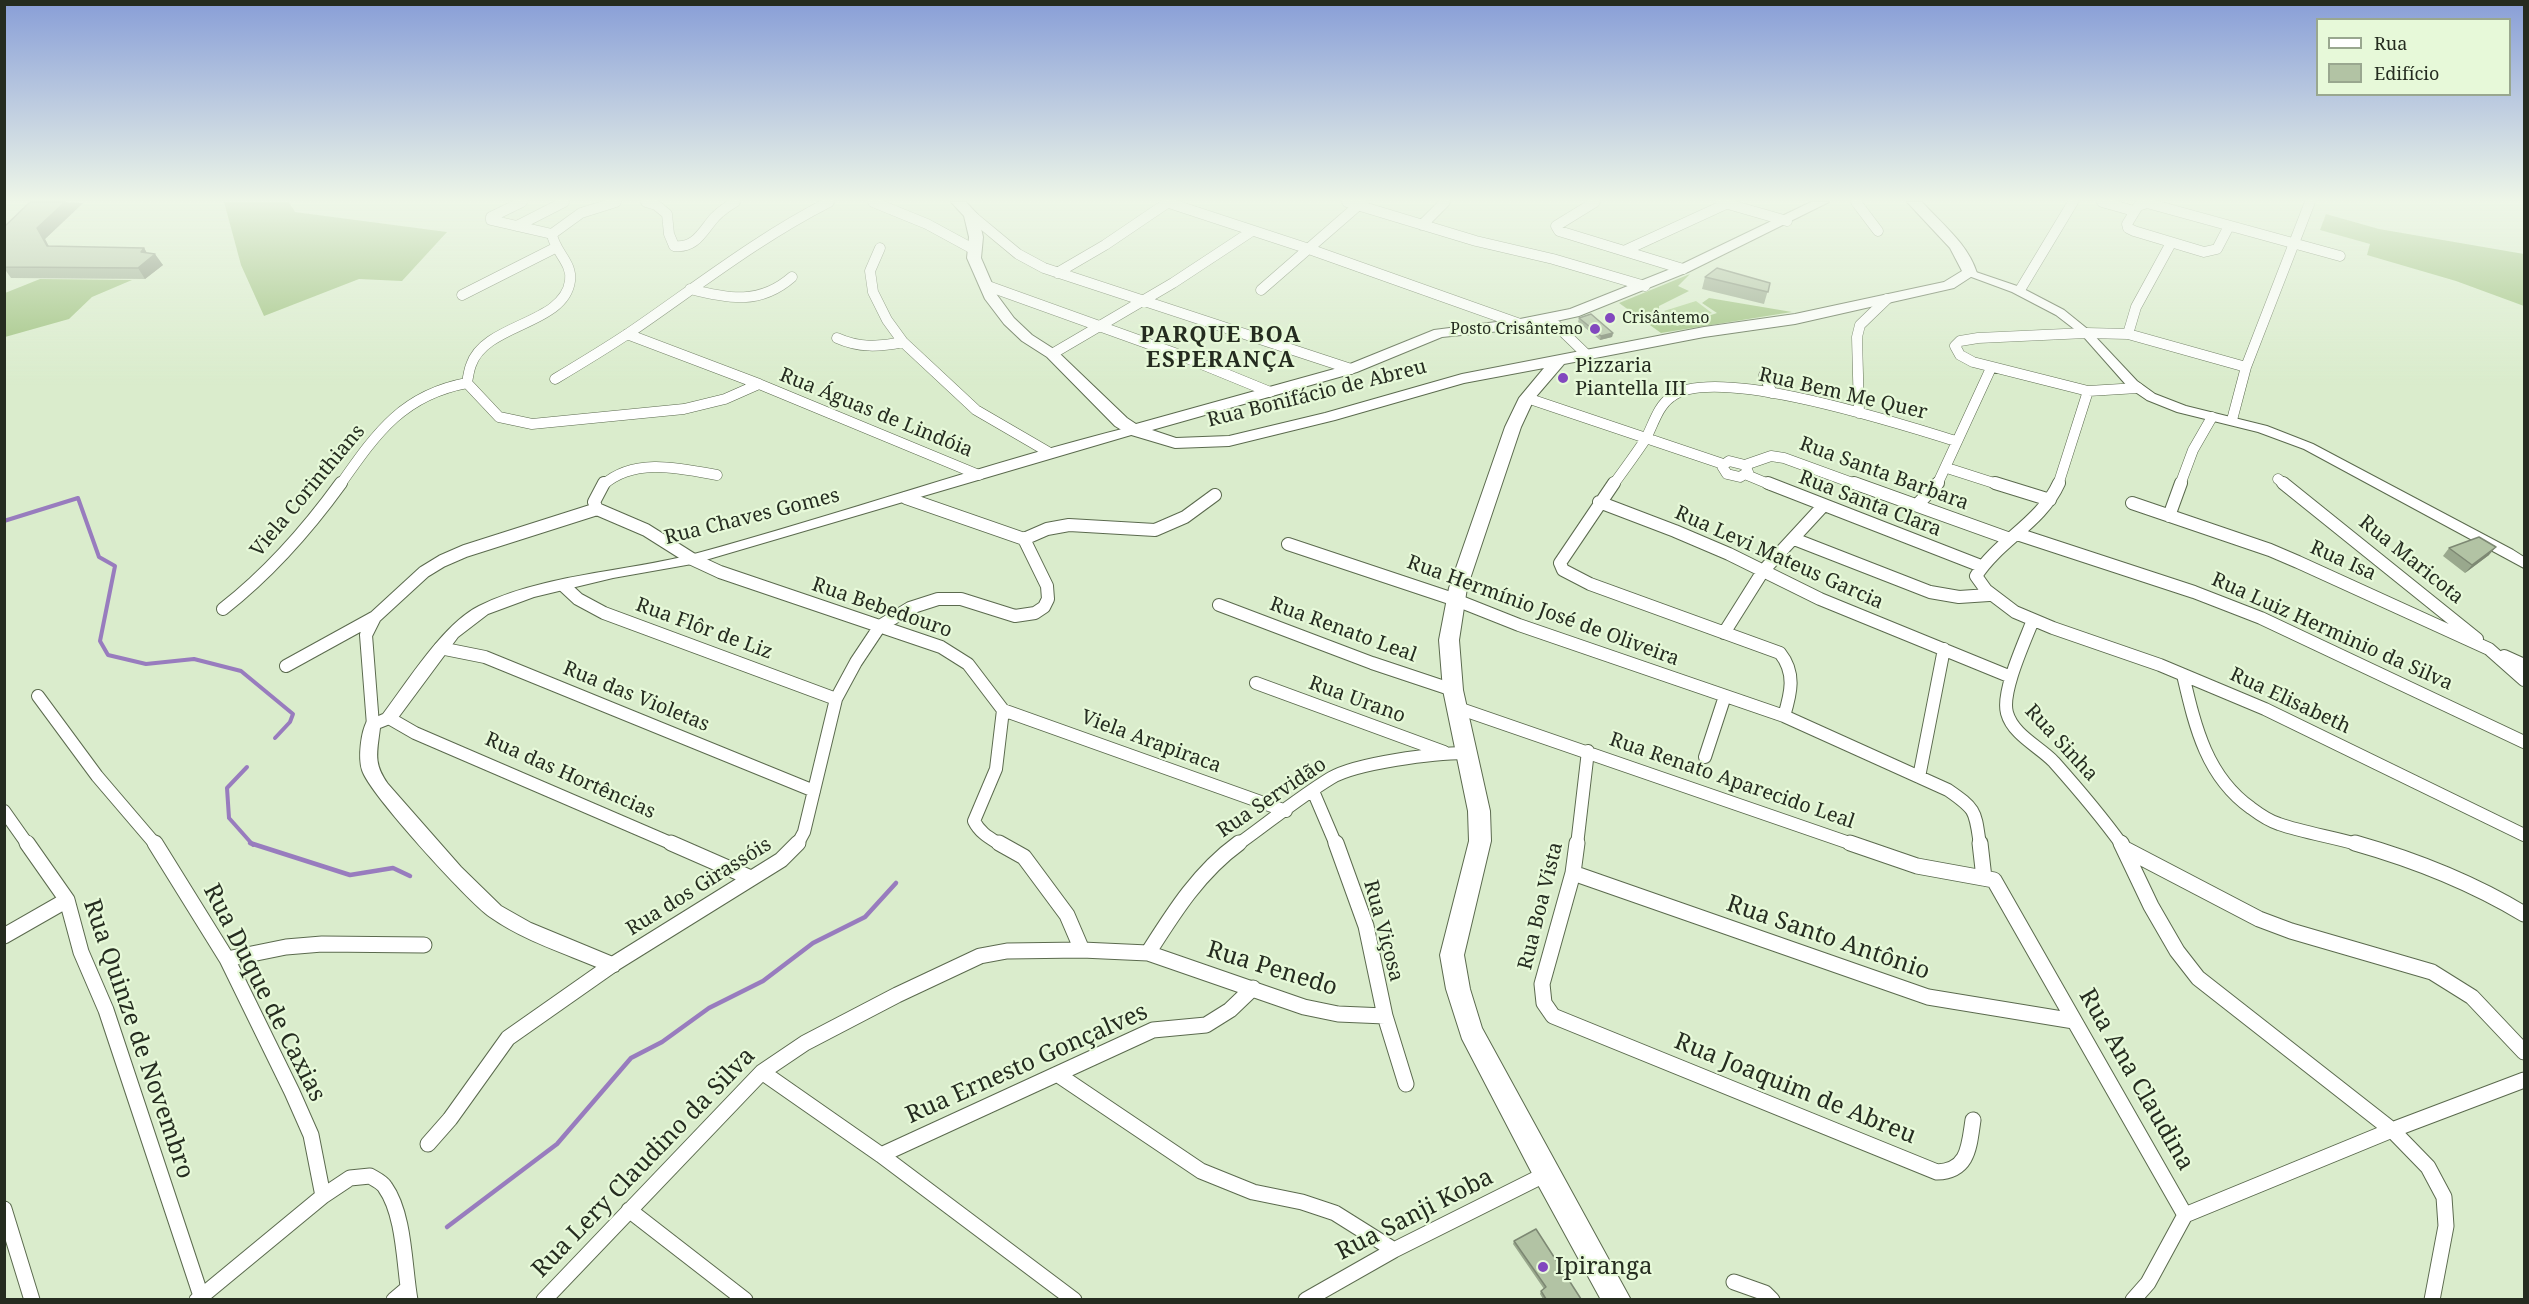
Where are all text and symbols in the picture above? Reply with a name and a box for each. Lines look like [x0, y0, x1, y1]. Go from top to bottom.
legend [2316, 18, 2511, 96]
text: Rua [2374, 31, 2407, 55]
text: Edifício [2374, 61, 2439, 85]
place label: Crisântemo [1622, 308, 1710, 328]
marker: Crisântemo [1603, 311, 1617, 325]
place label: Posto Crisântemo [1450, 319, 1583, 339]
marker: Posto Crisântemo [1588, 322, 1602, 336]
district label: PARQUE BOA ESPERANÇA [1140, 323, 1302, 374]
place label: Pizzaria Piantella III [1575, 354, 1686, 401]
street label: Rua Bonifácio de Abreu [1205, 355, 1429, 433]
street label: Rua Águas de Lindóia [776, 363, 976, 463]
street label: Rua Bem Me Quer [1756, 363, 1930, 425]
marker: Pizzaria Piantella III [1556, 371, 1570, 385]
street label: Viela Corinthians [246, 420, 370, 562]
street label: Rua Santa Barbara [1796, 432, 1972, 516]
street label: Rua Santa Clara [1795, 466, 1945, 542]
street label: Rua Chaves Gomes [662, 484, 842, 550]
street label: Rua Levi Mateus Garcia [1671, 501, 1887, 615]
street label: Rua Maricota [2354, 510, 2468, 610]
street label: Rua Isa [2306, 536, 2380, 586]
street label: Rua Hermínio José de Oliveira [1404, 551, 1682, 671]
street label: Rua Luiz Herminio da Silva [2208, 568, 2456, 696]
street label: Rua Bebedouro [809, 573, 955, 643]
street label: Rua Renato Leal [1266, 592, 1420, 668]
street label: Rua Flôr de Liz [632, 593, 776, 665]
street label: Rua das Violetas [559, 657, 713, 737]
street label: Rua Elisabeth [2226, 663, 2354, 739]
street label: Rua Urano [1305, 671, 1409, 729]
street label: Rua Sinha [2019, 700, 2103, 786]
street label: Viela Arapiraca [1077, 705, 1225, 779]
street label: Rua das Hortências [481, 728, 659, 824]
street label: Rua Renato Aparecido Leal [1606, 728, 1858, 834]
street label: Rua Servidão [1213, 753, 1331, 843]
street label: Rua dos Girassóis [622, 833, 776, 941]
street label: Rua Boa Vista [1514, 840, 1568, 972]
street label: Rua Viçosa [1358, 878, 1408, 984]
street label: Rua Duque de Caxias [197, 879, 331, 1107]
street label: Rua Santo Antônio [1723, 890, 1933, 986]
street label: Rua Quinze de Novembro [77, 896, 199, 1182]
street label: Rua Penedo [1203, 935, 1341, 1003]
street label: Rua Ana Claudina [2072, 984, 2200, 1176]
street label: Rua Ernesto Gonçalves [902, 998, 1152, 1130]
street label: Rua Joaquim de Abreu [1670, 1027, 1920, 1151]
street label: Rua Lery Claudino da Silva [526, 1042, 762, 1284]
street label: Rua Sanji Koba [1332, 1163, 1498, 1267]
place label: Ipiranga [1555, 1253, 1652, 1281]
marker: Ipiranga [1536, 1260, 1550, 1274]

